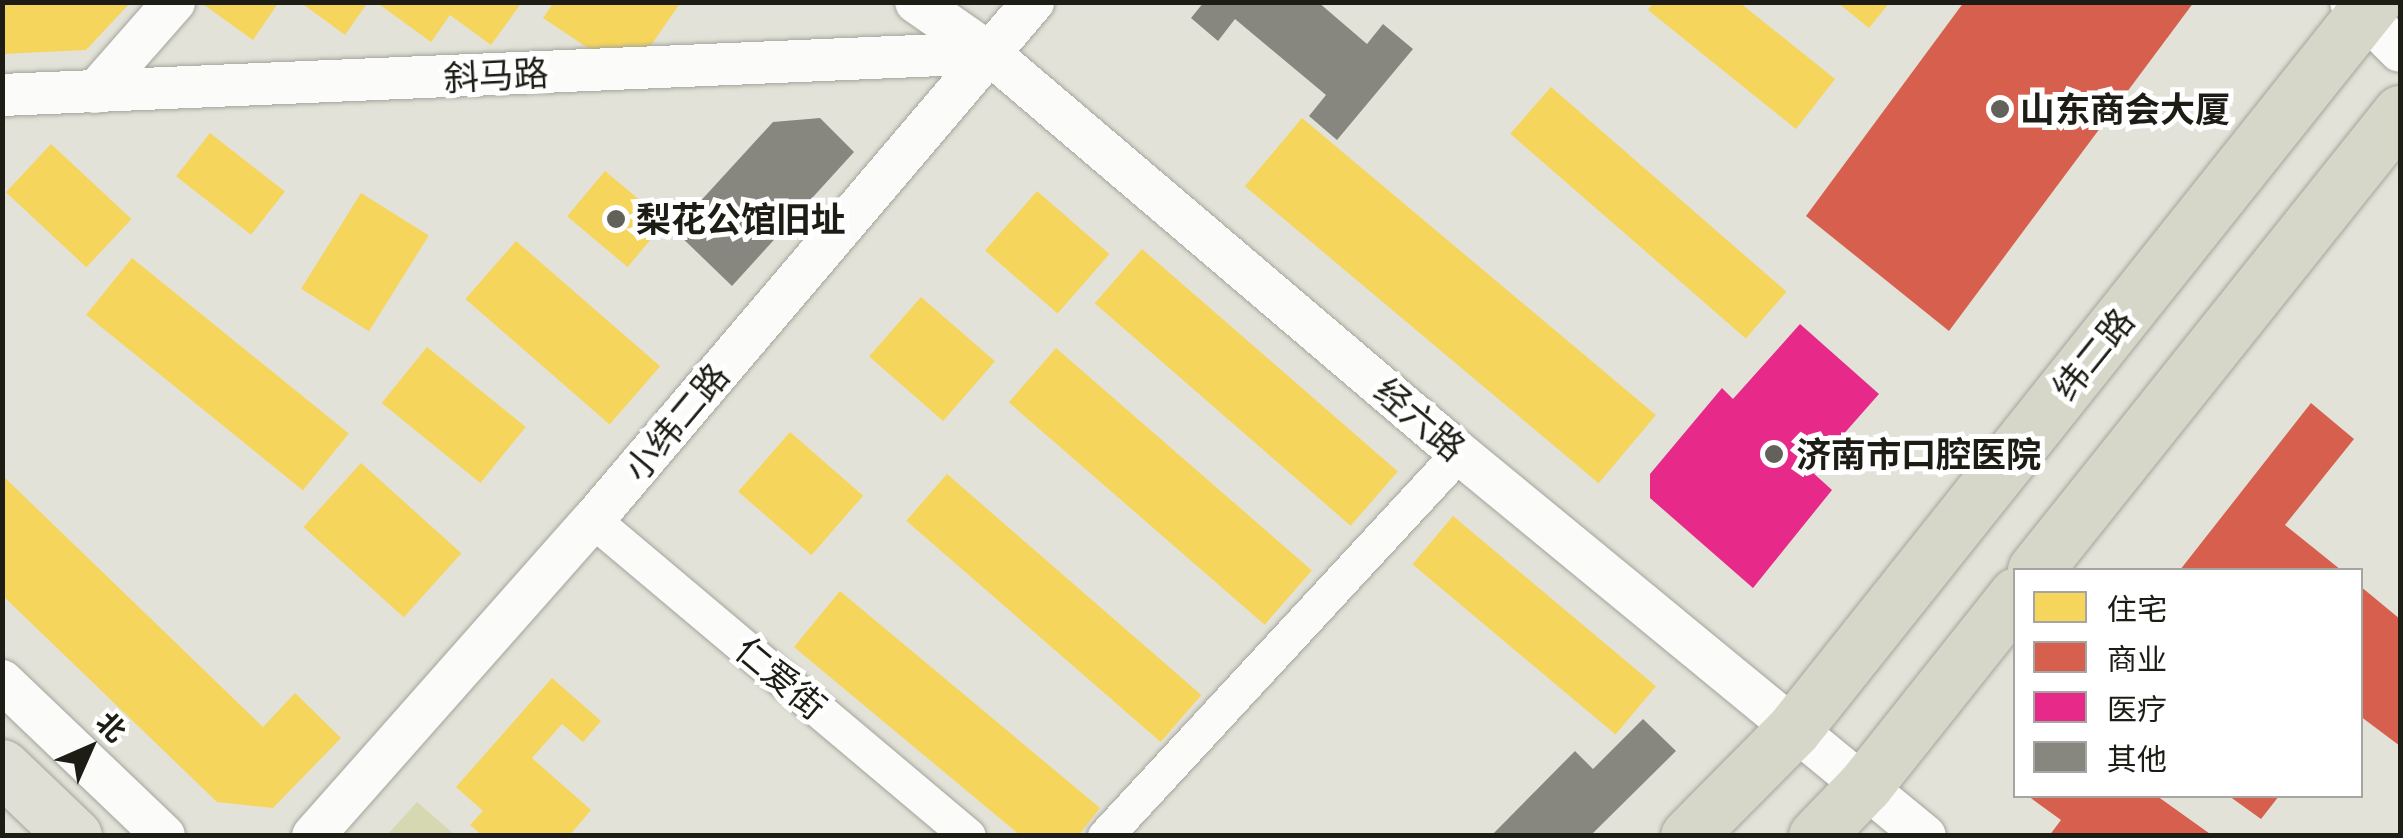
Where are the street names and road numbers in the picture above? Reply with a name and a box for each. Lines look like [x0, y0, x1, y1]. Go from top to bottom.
street label: 斜马路 [442, 51, 550, 99]
street label: 纬二路 [2044, 300, 2142, 408]
street label: 小纬二路 [615, 355, 737, 489]
street label: 经六路 [1366, 369, 1474, 469]
street label: 仁爱街 [727, 628, 835, 728]

